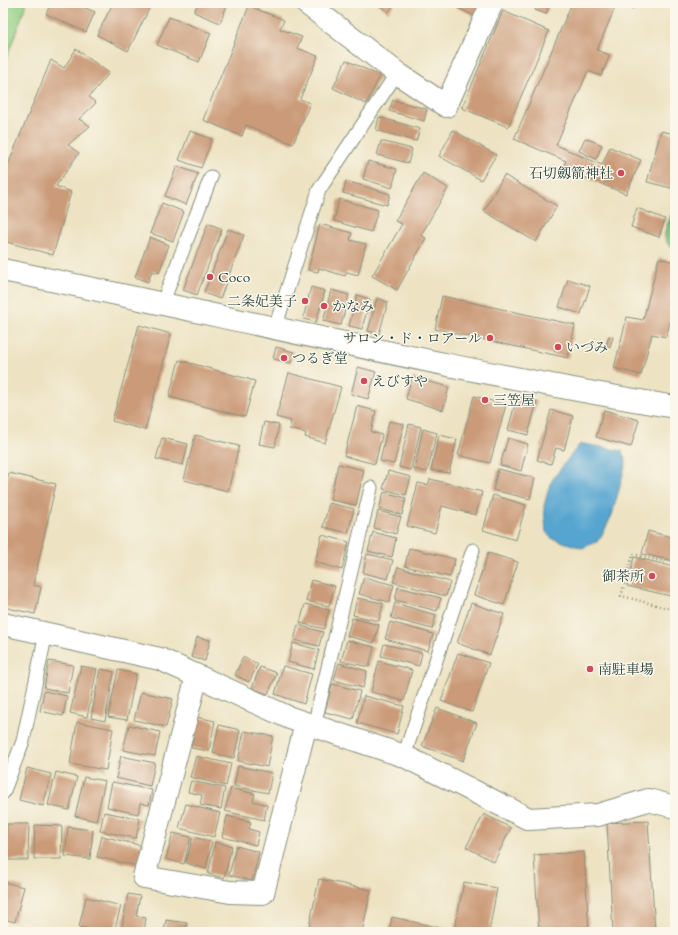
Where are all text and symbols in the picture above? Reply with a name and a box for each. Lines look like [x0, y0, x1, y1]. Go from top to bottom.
place label: 石切劔箭神社 [529, 164, 613, 183]
marker: 石切劔箭神社 [616, 168, 626, 178]
place label: Coco [218, 268, 251, 287]
marker: Coco [205, 272, 215, 282]
place label: 二条妃美子 [227, 292, 297, 311]
marker: 二条妃美子 [300, 296, 310, 306]
place label: かなみ [332, 297, 374, 316]
marker: かなみ [319, 301, 329, 311]
place label: サロン・ド・ロアール [343, 329, 482, 348]
marker: サロン・ド・ロアール [485, 333, 495, 343]
place label: いづみ [566, 338, 608, 357]
marker: いづみ [553, 342, 563, 352]
place label: つるぎ堂 [292, 349, 348, 368]
marker: つるぎ堂 [279, 353, 289, 363]
place label: えびすや [372, 372, 428, 391]
marker: えびすや [359, 376, 369, 386]
place label: 三笠屋 [493, 391, 535, 410]
marker: 三笠屋 [480, 395, 490, 405]
place label: 御茶所 [602, 567, 644, 586]
marker: 御茶所 [647, 571, 657, 581]
place label: 南駐車場 [598, 660, 654, 679]
marker: 南駐車場 [585, 664, 595, 674]

